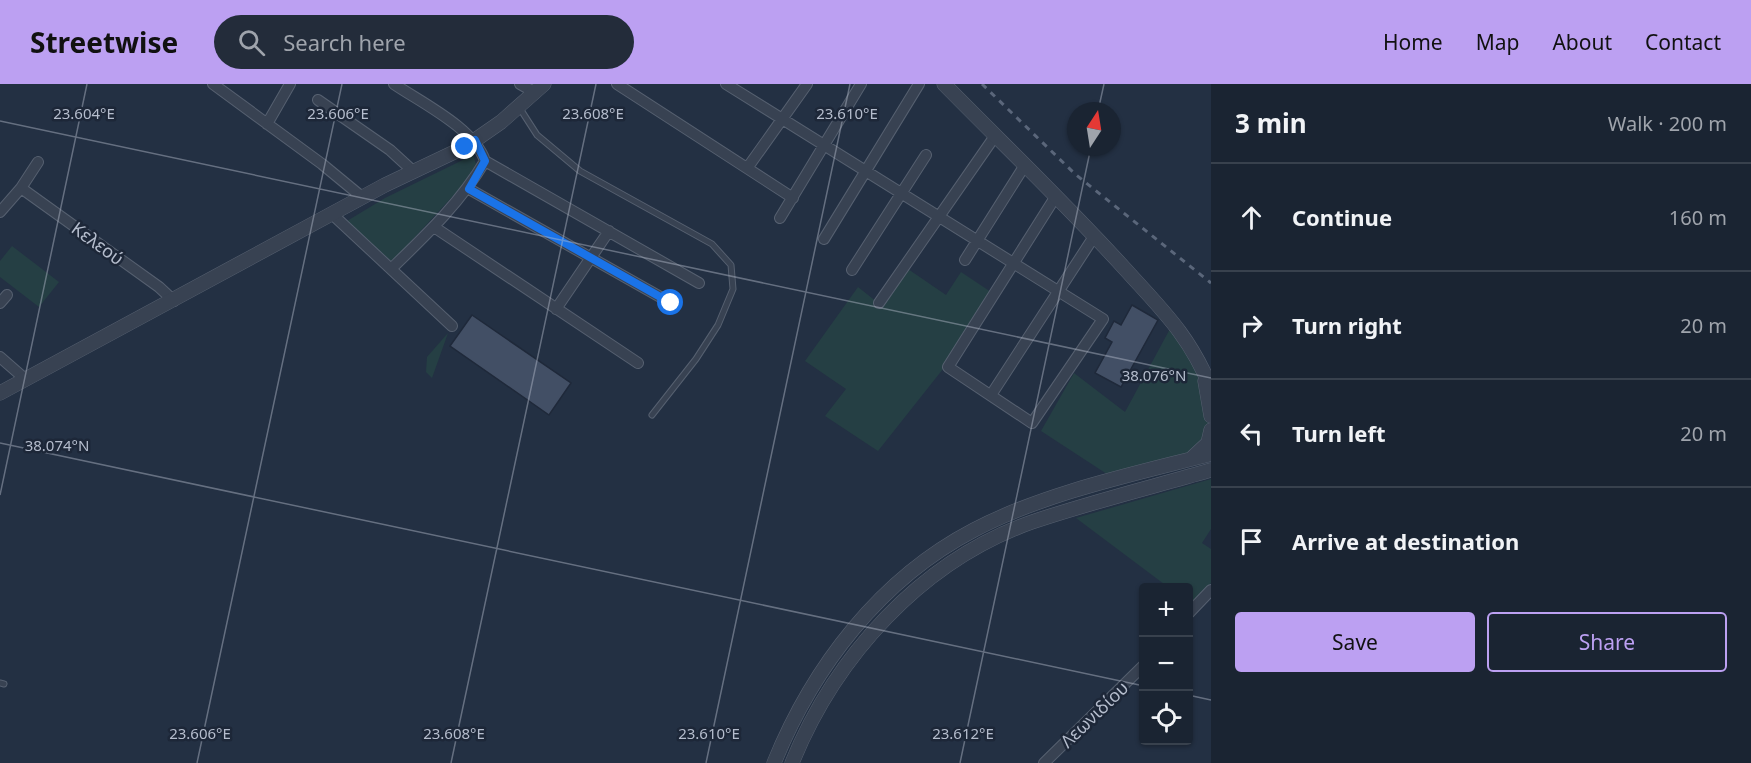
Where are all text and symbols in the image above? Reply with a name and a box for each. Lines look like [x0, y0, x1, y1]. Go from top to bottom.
search box [214, 15, 634, 69]
text: Streetwise [30, 23, 178, 61]
icon: search [235, 26, 268, 59]
text: Search here [283, 27, 406, 57]
text: Home [1383, 28, 1443, 56]
text: Map [1476, 28, 1519, 56]
text: About [1552, 28, 1612, 56]
text: Contact [1645, 28, 1721, 56]
north arrow [1067, 102, 1121, 156]
text: 23.604°E [53, 103, 115, 123]
text: 23.606°E [307, 103, 369, 123]
text: 23.608°E [562, 103, 624, 123]
text: 23.610°E [816, 103, 878, 123]
text: 3 min [1235, 105, 1307, 141]
text: Walk · 200 m [1608, 110, 1727, 137]
route end [451, 133, 477, 159]
icon: ahead [1235, 201, 1268, 234]
text: Continue [1292, 202, 1392, 232]
text: 160 m [1669, 204, 1727, 231]
street label: Κελεού [67, 216, 129, 270]
route start [657, 289, 683, 315]
icon: right [1235, 309, 1268, 342]
text: Turn right [1292, 310, 1402, 340]
text: 20 m [1680, 312, 1727, 339]
text: 38.076°N [1122, 365, 1186, 385]
icon: left [1235, 417, 1268, 450]
text: Turn left [1292, 418, 1386, 448]
text: 20 m [1680, 420, 1727, 447]
text: 38.074°N [25, 435, 89, 455]
icon: arrive [1235, 525, 1268, 558]
text: Arrive at destination [1292, 526, 1519, 556]
map controls [1139, 583, 1193, 745]
button: + [1139, 583, 1193, 637]
button: Save [1235, 612, 1475, 672]
button: Share [1487, 612, 1727, 672]
button: − [1139, 637, 1193, 691]
street label: Λεωνιδίου [1055, 675, 1133, 753]
button: locate [1139, 691, 1193, 745]
text: 23.606°E [169, 723, 231, 743]
text: 23.608°E [423, 723, 485, 743]
text: 23.610°E [678, 723, 740, 743]
text: 23.612°E [932, 723, 994, 743]

